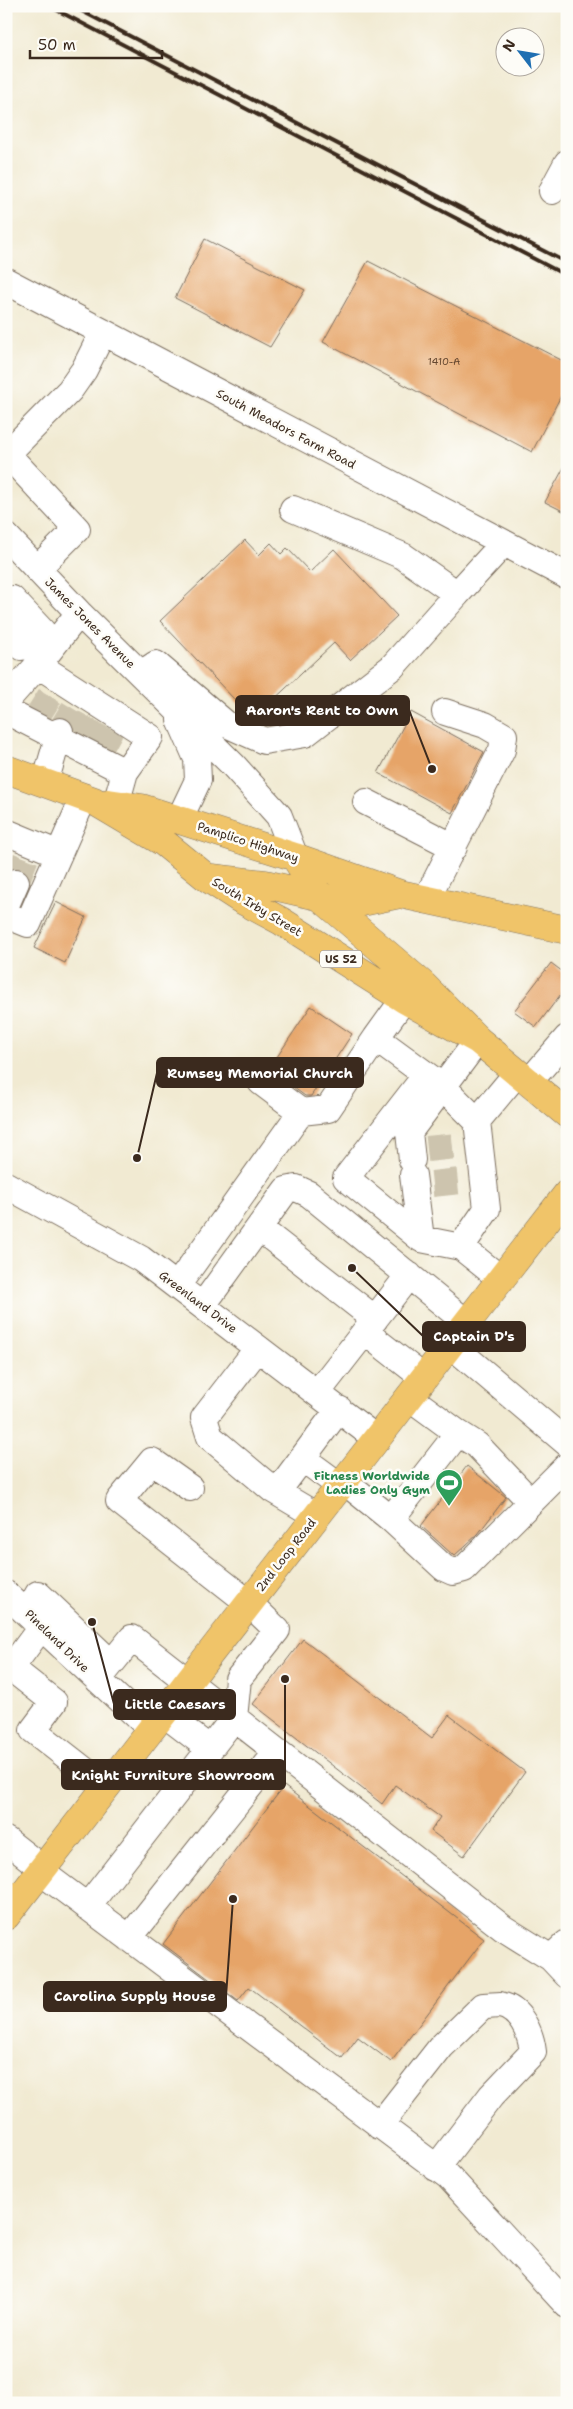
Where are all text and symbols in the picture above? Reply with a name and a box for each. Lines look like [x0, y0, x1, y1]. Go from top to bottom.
scale bar [30, 28, 162, 60]
north arrow [496, 28, 546, 78]
text: 50 m [38, 35, 76, 55]
text: N [498, 36, 519, 55]
house number: 1410-A [428, 355, 460, 368]
street label: South Meadors Farm Road [213, 385, 359, 473]
street label: James Jones Avenue [41, 574, 139, 672]
callout: Aaron's Rent to Own [236, 696, 409, 725]
text: Aaron's Rent to Own [246, 701, 398, 719]
street label: Pamplico Highway [195, 818, 301, 866]
street label: South Irby Street [209, 874, 305, 940]
road number: US 52 [320, 951, 362, 968]
callout: Rumsey Memorial Church [157, 1058, 363, 1087]
text: Rumsey Memorial Church [167, 1064, 353, 1082]
street label: Greenland Drive [156, 1267, 241, 1337]
callout: Captain D's [423, 1322, 525, 1351]
text: Captain D's [433, 1327, 515, 1345]
place label: Fitness Worldwide Ladies Only Gym [314, 1468, 430, 1498]
sports icon: Fitness Worldwide Ladies Only Gym [434, 1468, 464, 1507]
street label: 2nd Loop Road [252, 1515, 320, 1595]
street label: Pineland Drive [21, 1606, 93, 1676]
callout: Little Caesars [114, 1690, 235, 1719]
text: Little Caesars [124, 1695, 226, 1713]
callout: Knight Furniture Showroom [62, 1760, 285, 1789]
text: Knight Furniture Showroom [71, 1766, 275, 1784]
callout: Carolina Supply House [44, 1982, 226, 2011]
text: Carolina Supply House [54, 1987, 216, 2005]

